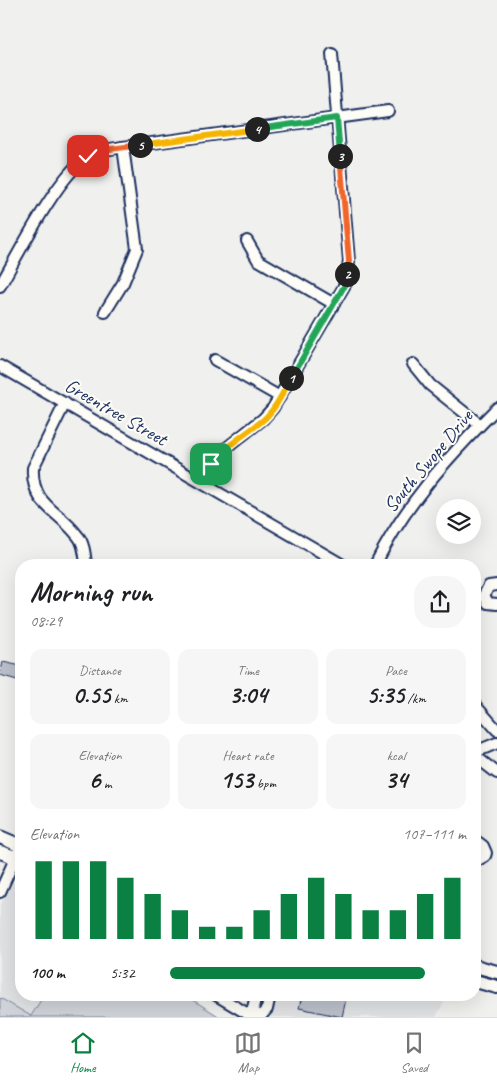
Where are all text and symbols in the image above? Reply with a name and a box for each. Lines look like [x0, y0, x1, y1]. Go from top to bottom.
pin: 4 [244, 116, 270, 142]
text: 4 [254, 121, 261, 138]
pin: 5 [128, 132, 152, 158]
pin [67, 135, 109, 177]
text: 5 [137, 137, 144, 154]
icon: check [74, 142, 102, 170]
pin: 3 [328, 144, 352, 168]
text: 3 [337, 148, 344, 165]
pin: 2 [334, 262, 360, 286]
text: 2 [344, 266, 351, 283]
pin: 1 [278, 366, 304, 390]
text: 1 [288, 370, 295, 387]
street label: Greentree Street [60, 373, 174, 452]
street label: South Swope Drive [378, 403, 479, 517]
pin [190, 443, 232, 485]
icon: arrive [197, 450, 225, 478]
map controls [436, 499, 481, 544]
button: layers [436, 499, 481, 544]
text: Morning run [30, 574, 152, 609]
button: share [414, 576, 466, 628]
text: 08:29 [30, 611, 62, 631]
text: Distance [79, 662, 121, 679]
text: Time [237, 662, 259, 679]
text: Pace [385, 662, 407, 679]
text: 0.55 [73, 679, 110, 711]
text: 3:04 [229, 679, 267, 711]
text: 5:35 [366, 679, 404, 711]
text: km [110, 690, 127, 707]
text: /km [404, 690, 426, 707]
text: Elevation [78, 747, 122, 764]
text: Heart rate [222, 747, 274, 764]
text: kcal [387, 747, 405, 764]
text: 6 [88, 764, 100, 796]
text: 153 [220, 764, 253, 796]
text: 34 [385, 764, 407, 796]
text: m [100, 775, 112, 792]
text: bpm [253, 775, 276, 792]
text: Elevation [30, 824, 79, 844]
text: 107–111 m [403, 824, 466, 844]
text: 100 m [30, 963, 65, 983]
text: 5:32 [110, 963, 135, 983]
tab: Home [69, 1029, 97, 1076]
tab: Map [234, 1029, 262, 1076]
tab: Saved [400, 1029, 428, 1076]

